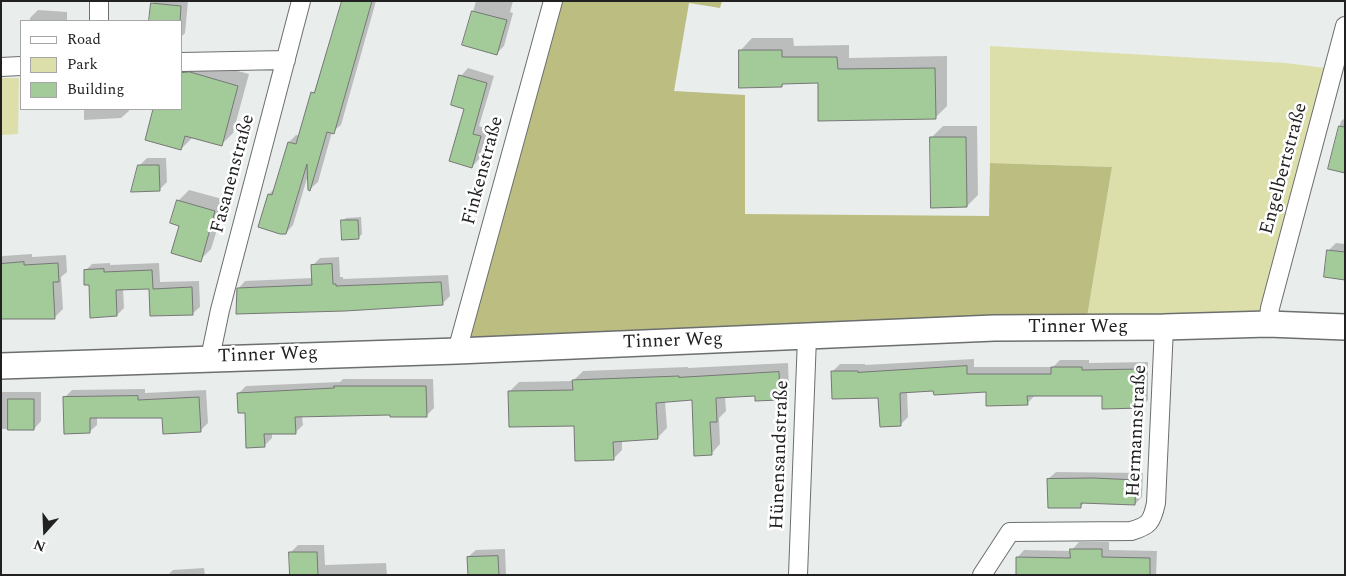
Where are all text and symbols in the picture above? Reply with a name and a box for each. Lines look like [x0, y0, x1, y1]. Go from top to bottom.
legend [20, 20, 182, 110]
text: Road [67, 28, 101, 51]
text: Park [67, 53, 98, 76]
text: Building [67, 78, 124, 101]
street label: Engelbertstraße [1257, 101, 1313, 237]
street label: Fasanenstraße [207, 112, 261, 236]
street label: Finkenstraße [459, 114, 509, 228]
street label: Tinner Weg [1028, 317, 1128, 339]
street label: Tinner Weg [623, 329, 723, 355]
street label: Tinner Weg [218, 343, 318, 369]
street label: Hermannstraße [1123, 364, 1153, 498]
street label: Hünensandstraße [767, 380, 795, 530]
north arrow [20, 506, 70, 556]
text: N [31, 534, 49, 557]

